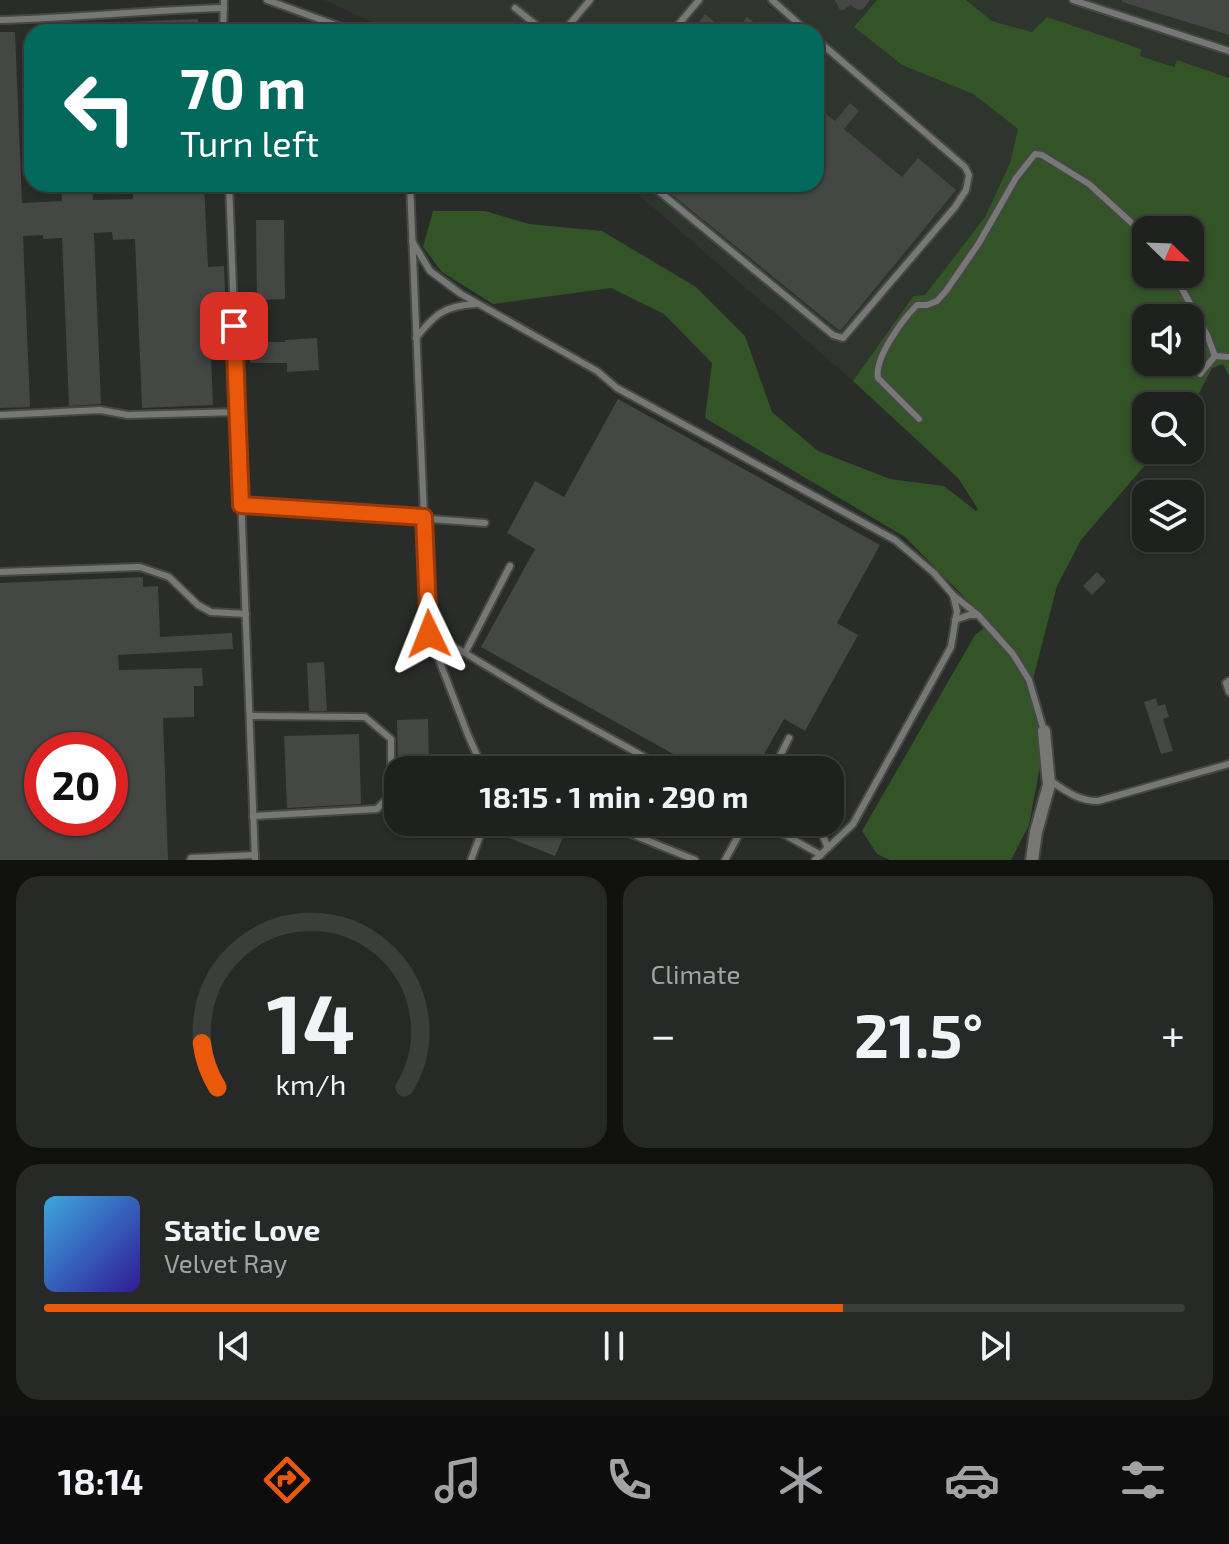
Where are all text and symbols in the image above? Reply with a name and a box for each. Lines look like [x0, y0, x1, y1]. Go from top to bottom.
text: 70 m [180, 53, 306, 120]
icon: left [48, 56, 152, 160]
text: Turn left [180, 121, 319, 164]
north arrow [1132, 216, 1204, 288]
map controls [1132, 216, 1204, 552]
pin [200, 292, 268, 360]
icon: arrive [212, 304, 256, 348]
button: sound [1132, 304, 1204, 376]
button: search [1132, 392, 1204, 464]
button: layers [1132, 480, 1204, 552]
position arrow [387, 592, 471, 676]
speed limit sign: 20 [24, 732, 128, 836]
text: 18:15 · 1 min · 290 m [479, 778, 749, 814]
text: Climate [651, 958, 740, 989]
text: 14 [267, 971, 356, 1071]
text: 21.5° [854, 998, 983, 1070]
text: − [651, 1007, 676, 1060]
text: + [1161, 1007, 1185, 1060]
text: km/h [276, 1066, 347, 1101]
text: Static Love [164, 1211, 320, 1247]
text: Velvet Ray [164, 1247, 287, 1278]
icon: previous [212, 1324, 256, 1368]
icon: pause [592, 1324, 636, 1368]
icon: next [973, 1324, 1017, 1368]
icon: directions [259, 1452, 315, 1508]
icon: music [430, 1452, 486, 1508]
icon: phone [601, 1452, 657, 1508]
icon: climate [773, 1452, 829, 1508]
icon: car [944, 1452, 1000, 1508]
icon: filters [1115, 1452, 1171, 1508]
text: 18:14 [58, 1459, 143, 1502]

